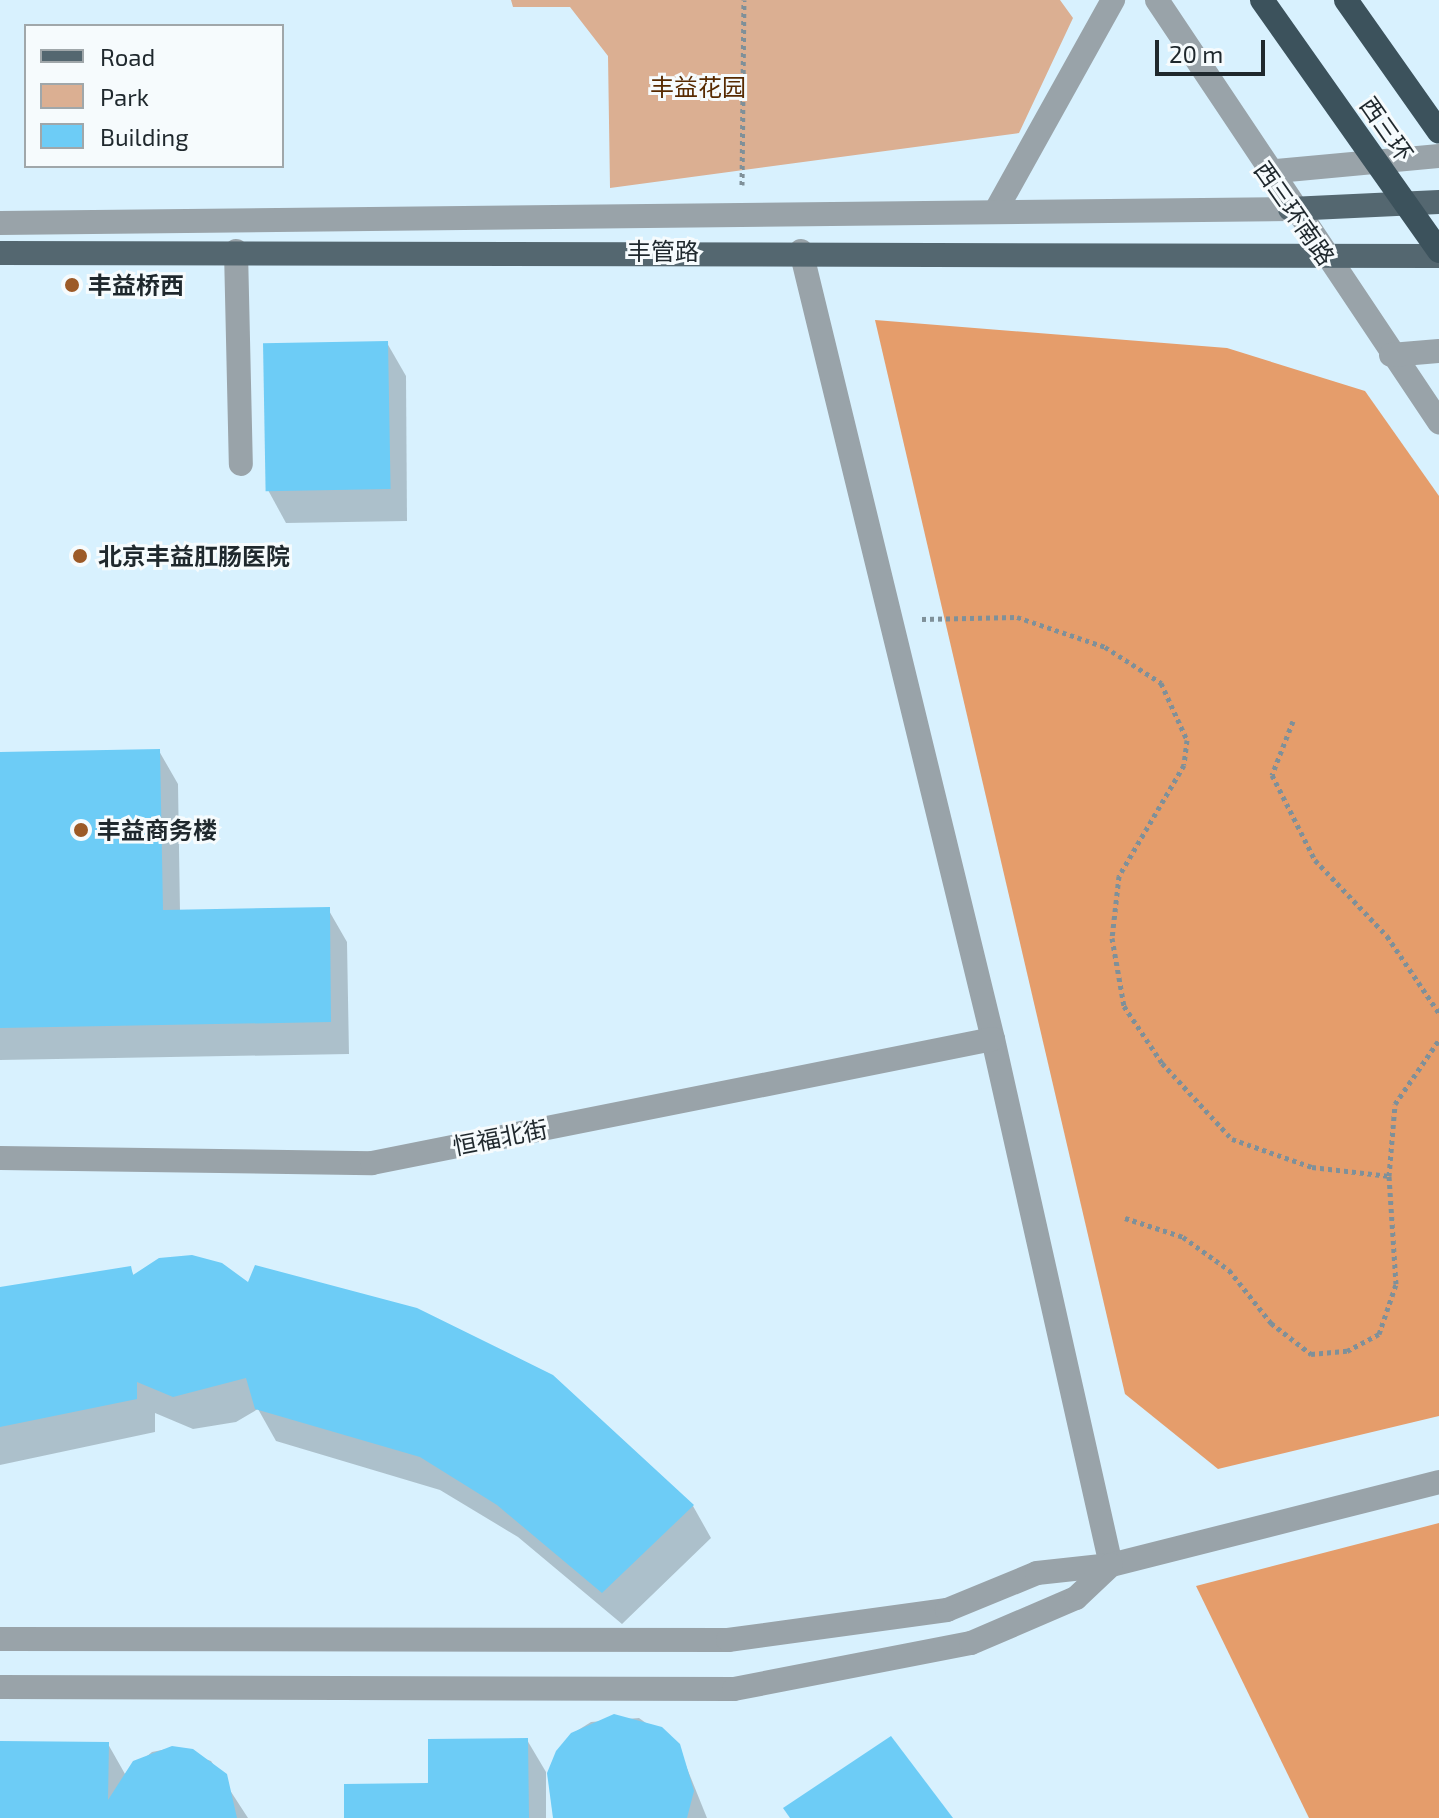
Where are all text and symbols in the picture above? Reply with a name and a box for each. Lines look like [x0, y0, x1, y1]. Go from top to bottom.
legend [24, 24, 284, 168]
scale bar [1159, 24, 1269, 74]
text: 20 m [1169, 39, 1223, 68]
text: Road [100, 42, 155, 71]
park label: 丰益花园 [650, 73, 746, 101]
text: Park [100, 82, 149, 111]
street label: 西三环 [1355, 91, 1419, 167]
text: Building [100, 122, 189, 151]
street label: 西三环南路 [1249, 156, 1341, 270]
street label: 丰管路 [627, 237, 699, 265]
place label: 丰益桥西 [88, 271, 184, 299]
marker: 丰益桥西 [63, 276, 81, 294]
place label: 北京丰益肛肠医院 [98, 542, 290, 570]
marker: 北京丰益肛肠医院 [69, 545, 91, 567]
place label: 丰益商务楼 [97, 816, 217, 844]
marker: 丰益商务楼 [72, 821, 90, 839]
street label: 恒福北街 [450, 1114, 550, 1160]

